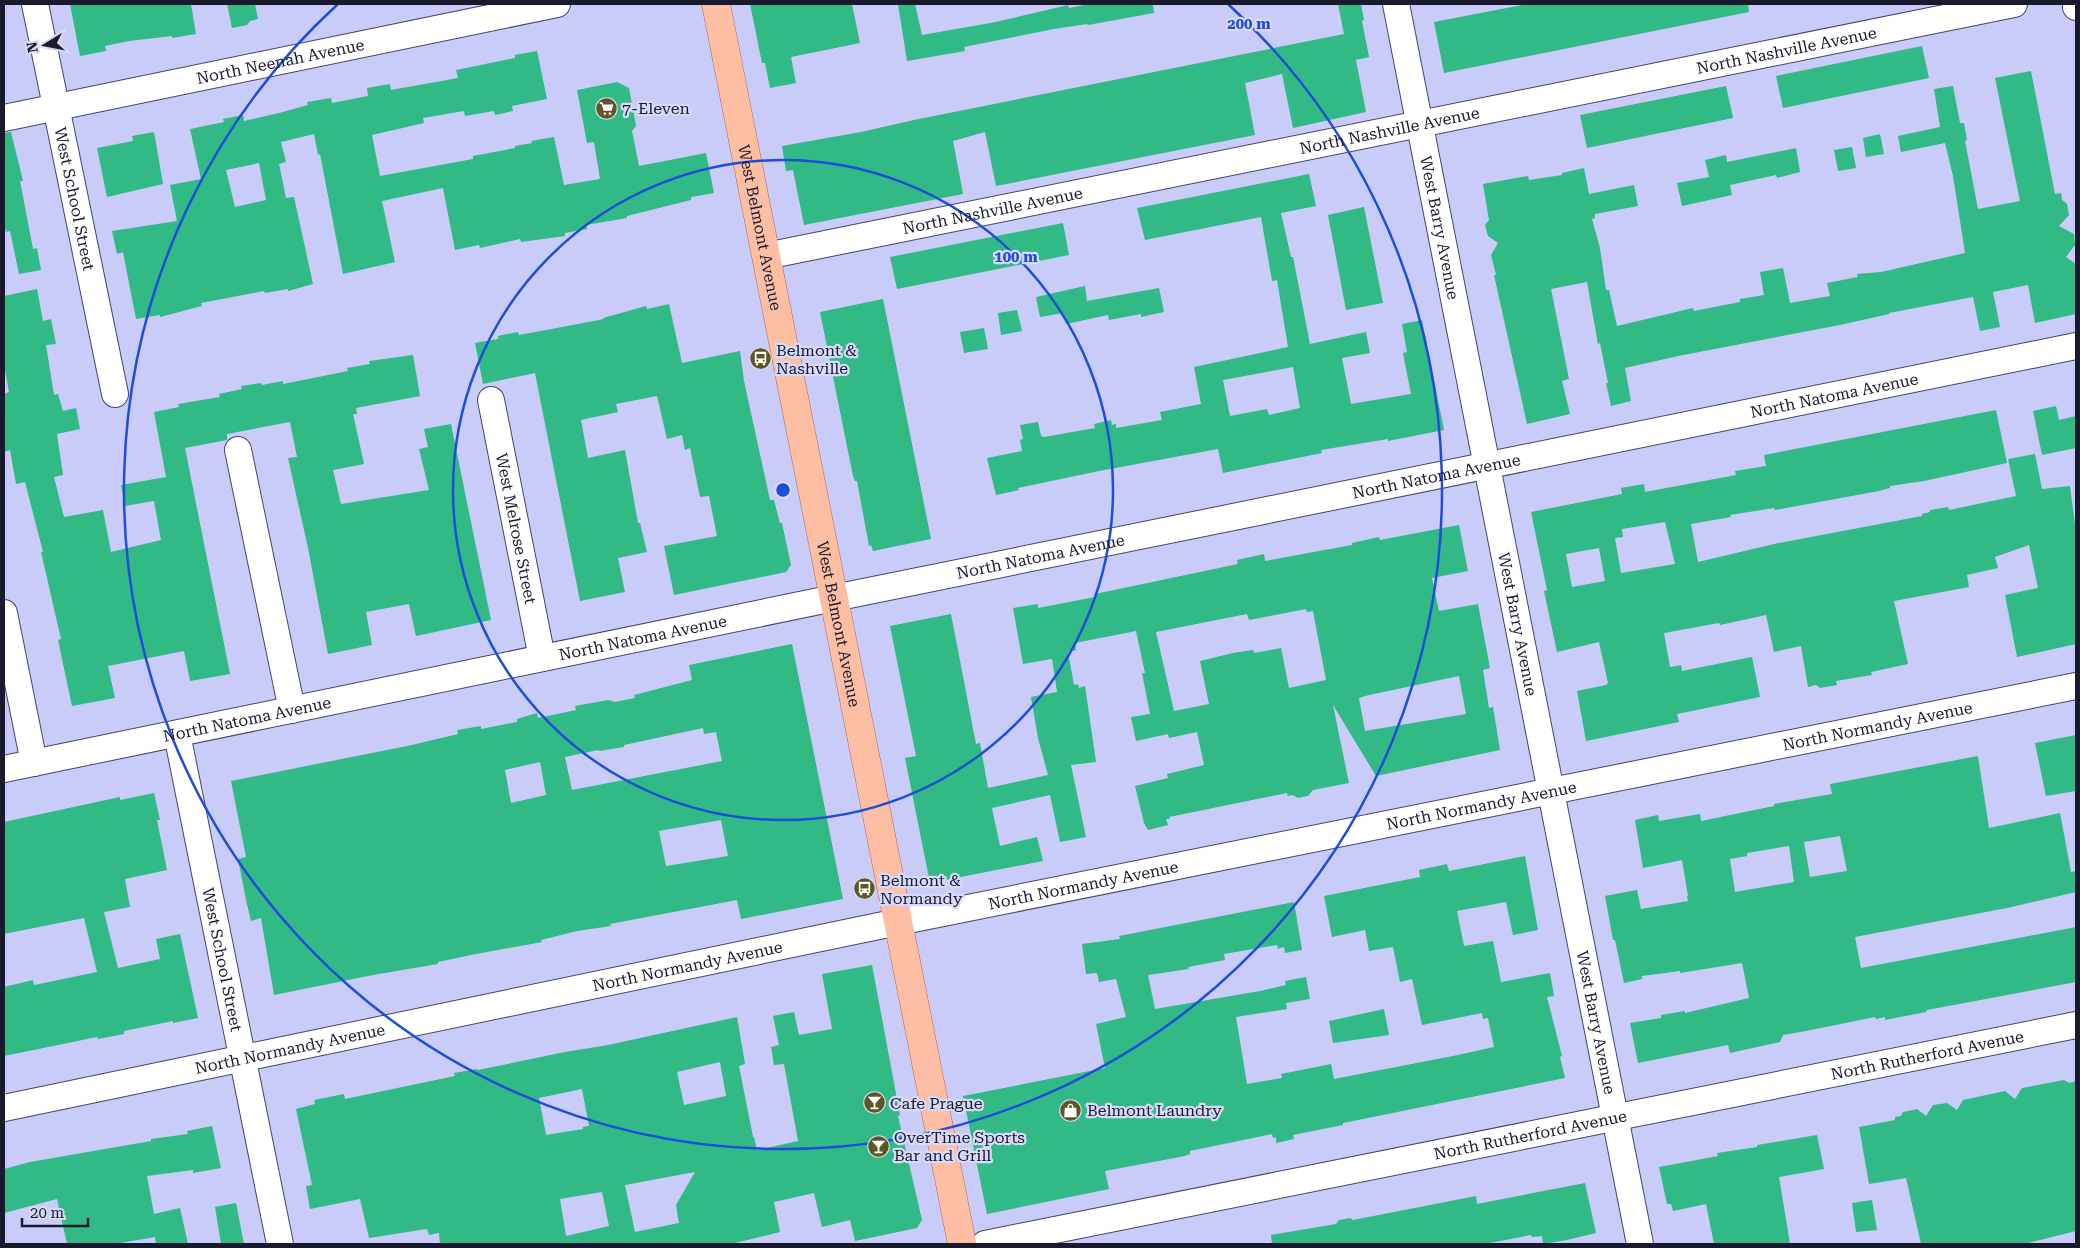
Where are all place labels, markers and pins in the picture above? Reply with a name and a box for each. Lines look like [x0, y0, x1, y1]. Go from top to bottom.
supermarket icon: 7-Eleven [594, 96, 618, 120]
place label: 7-Eleven [622, 99, 690, 118]
place label: Belmont & Nashville [776, 341, 857, 378]
bus stop icon: Belmont & Nashville [748, 347, 772, 371]
centre of rings [774, 481, 792, 499]
place label: Belmont & Normandy [880, 871, 963, 908]
bus stop icon: Belmont & Normandy [852, 877, 876, 901]
bar icon: Cafe Prague [862, 1091, 886, 1115]
place label: Cafe Prague [890, 1094, 983, 1113]
shop icon: Belmont Laundry [1059, 1098, 1083, 1122]
place label: Belmont Laundry [1087, 1101, 1222, 1120]
place label: OverTime Sports Bar and Grill [894, 1128, 1025, 1165]
bar icon: OverTime Sports Bar and Grill [866, 1134, 890, 1158]

